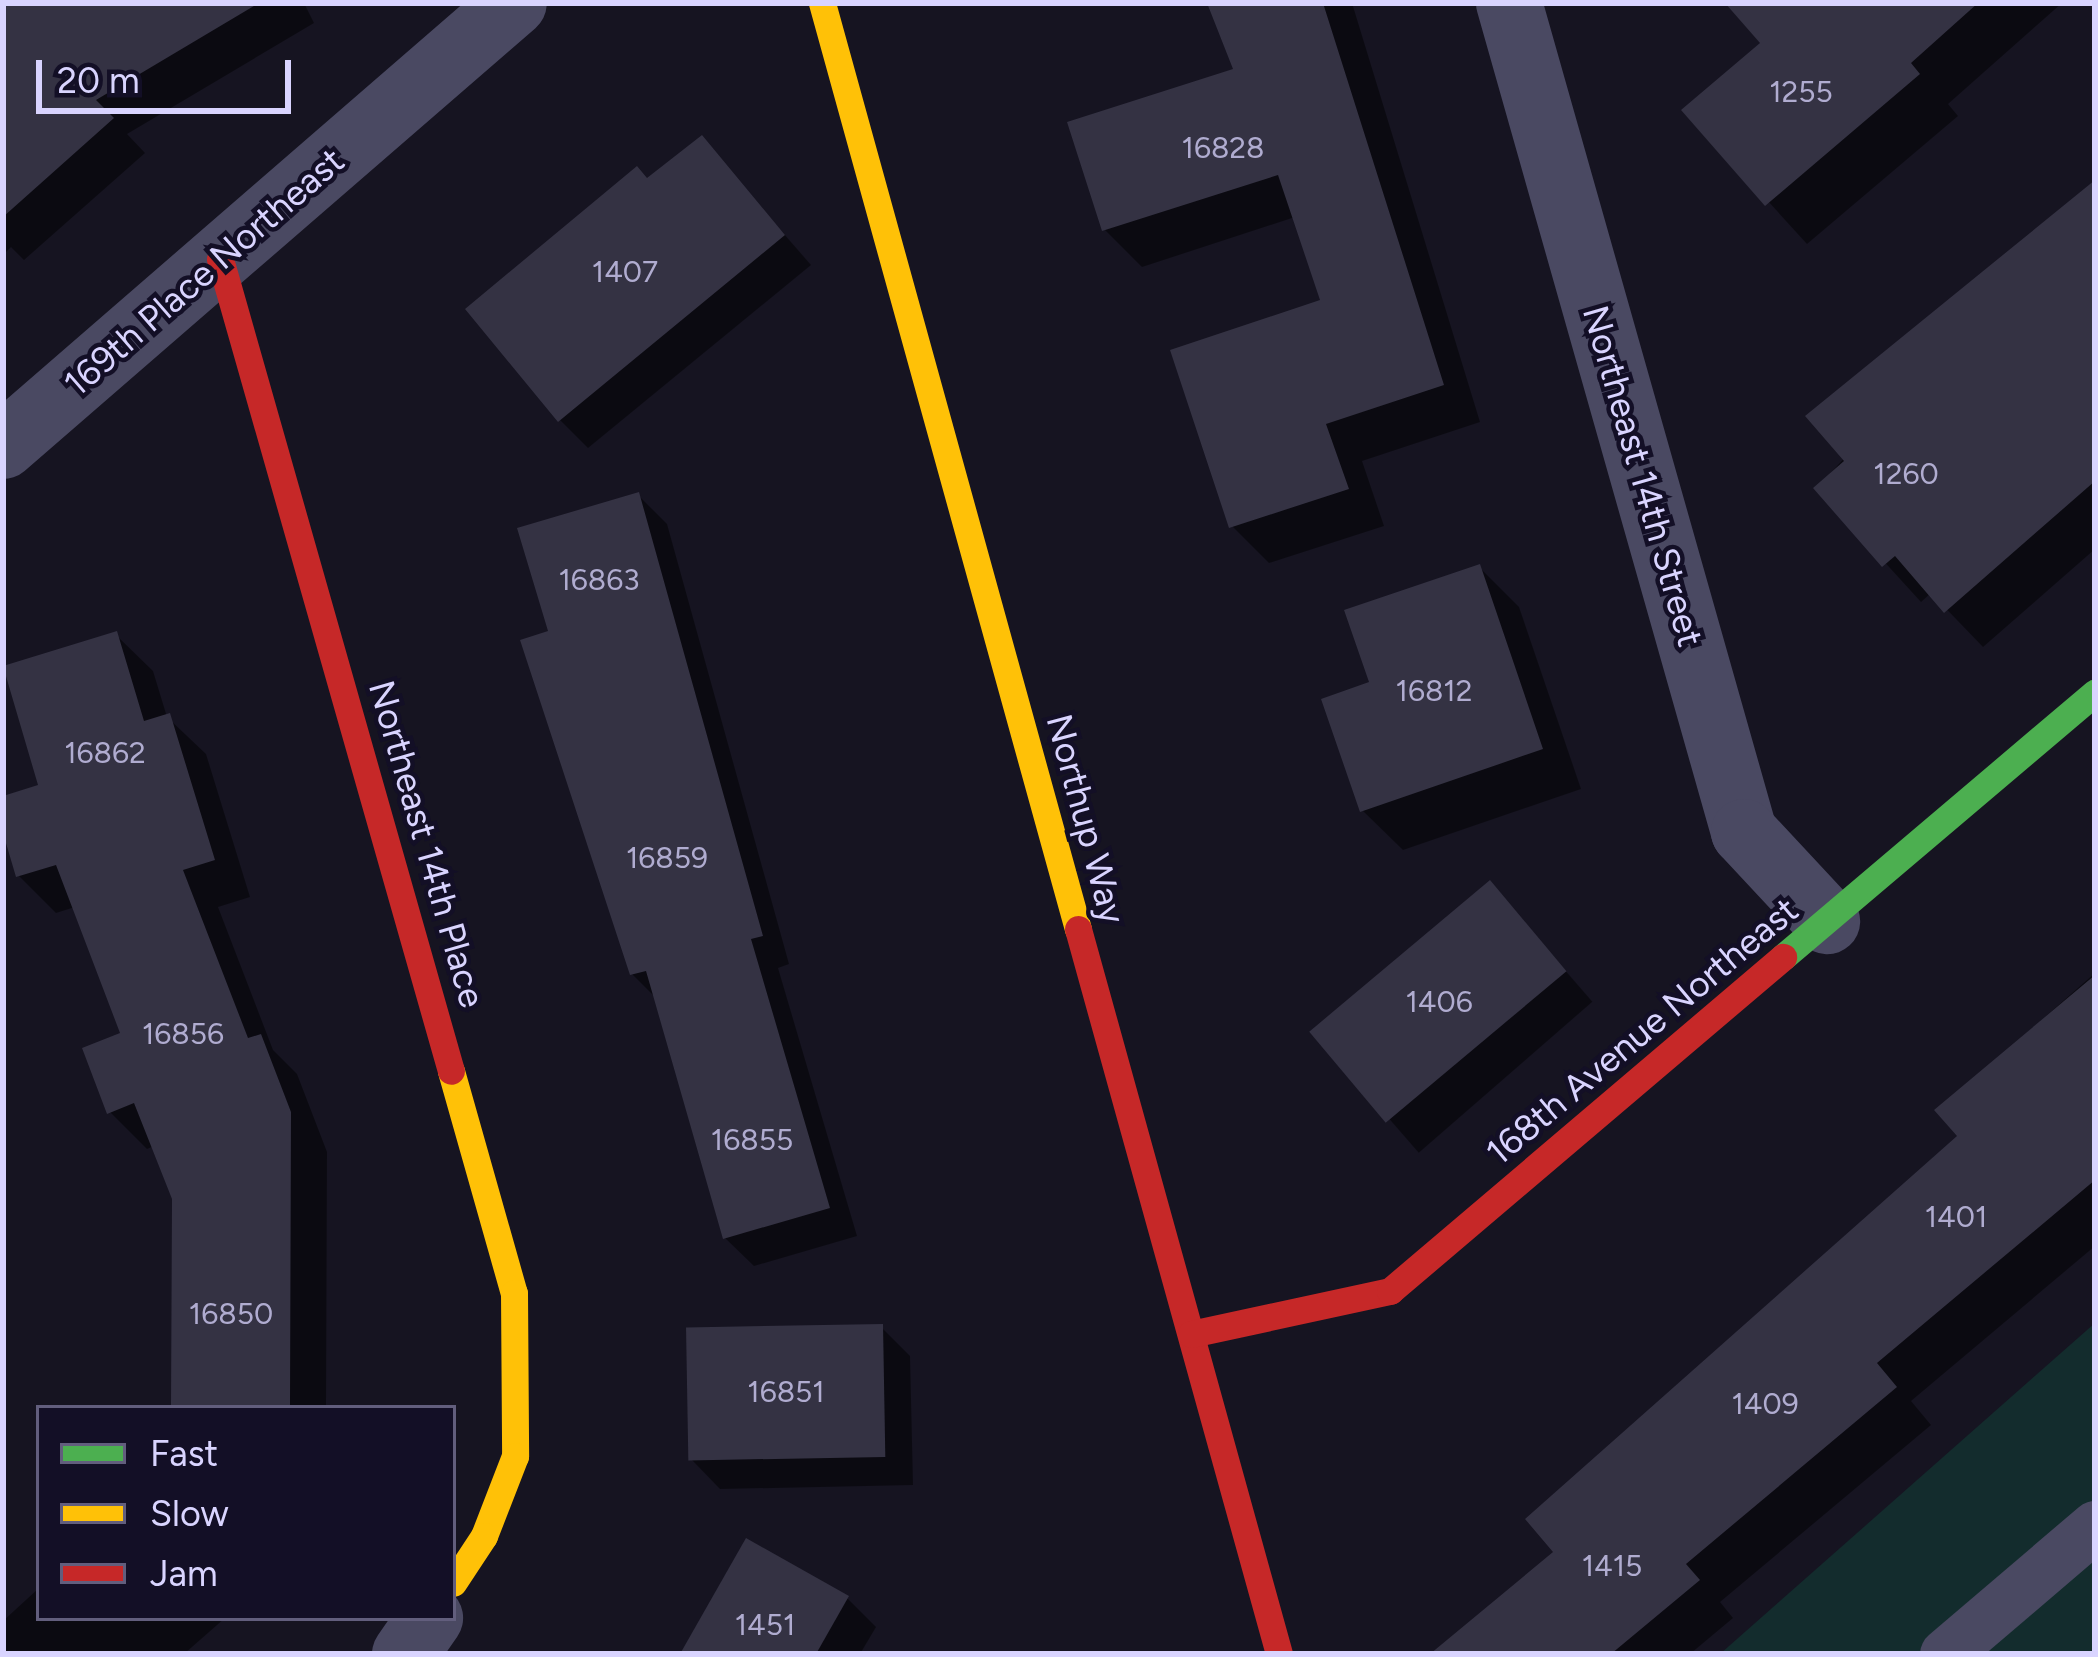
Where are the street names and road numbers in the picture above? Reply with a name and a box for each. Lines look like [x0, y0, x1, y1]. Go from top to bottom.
street label: 169th Place Northeast [55, 139, 353, 405]
street label: Northeast 14th Street [1574, 301, 1712, 651]
street label: Northeast 14th Place [360, 676, 494, 1012]
street label: Northup Way [1037, 710, 1135, 928]
street label: 168th Avenue Northeast [1477, 888, 1807, 1174]

